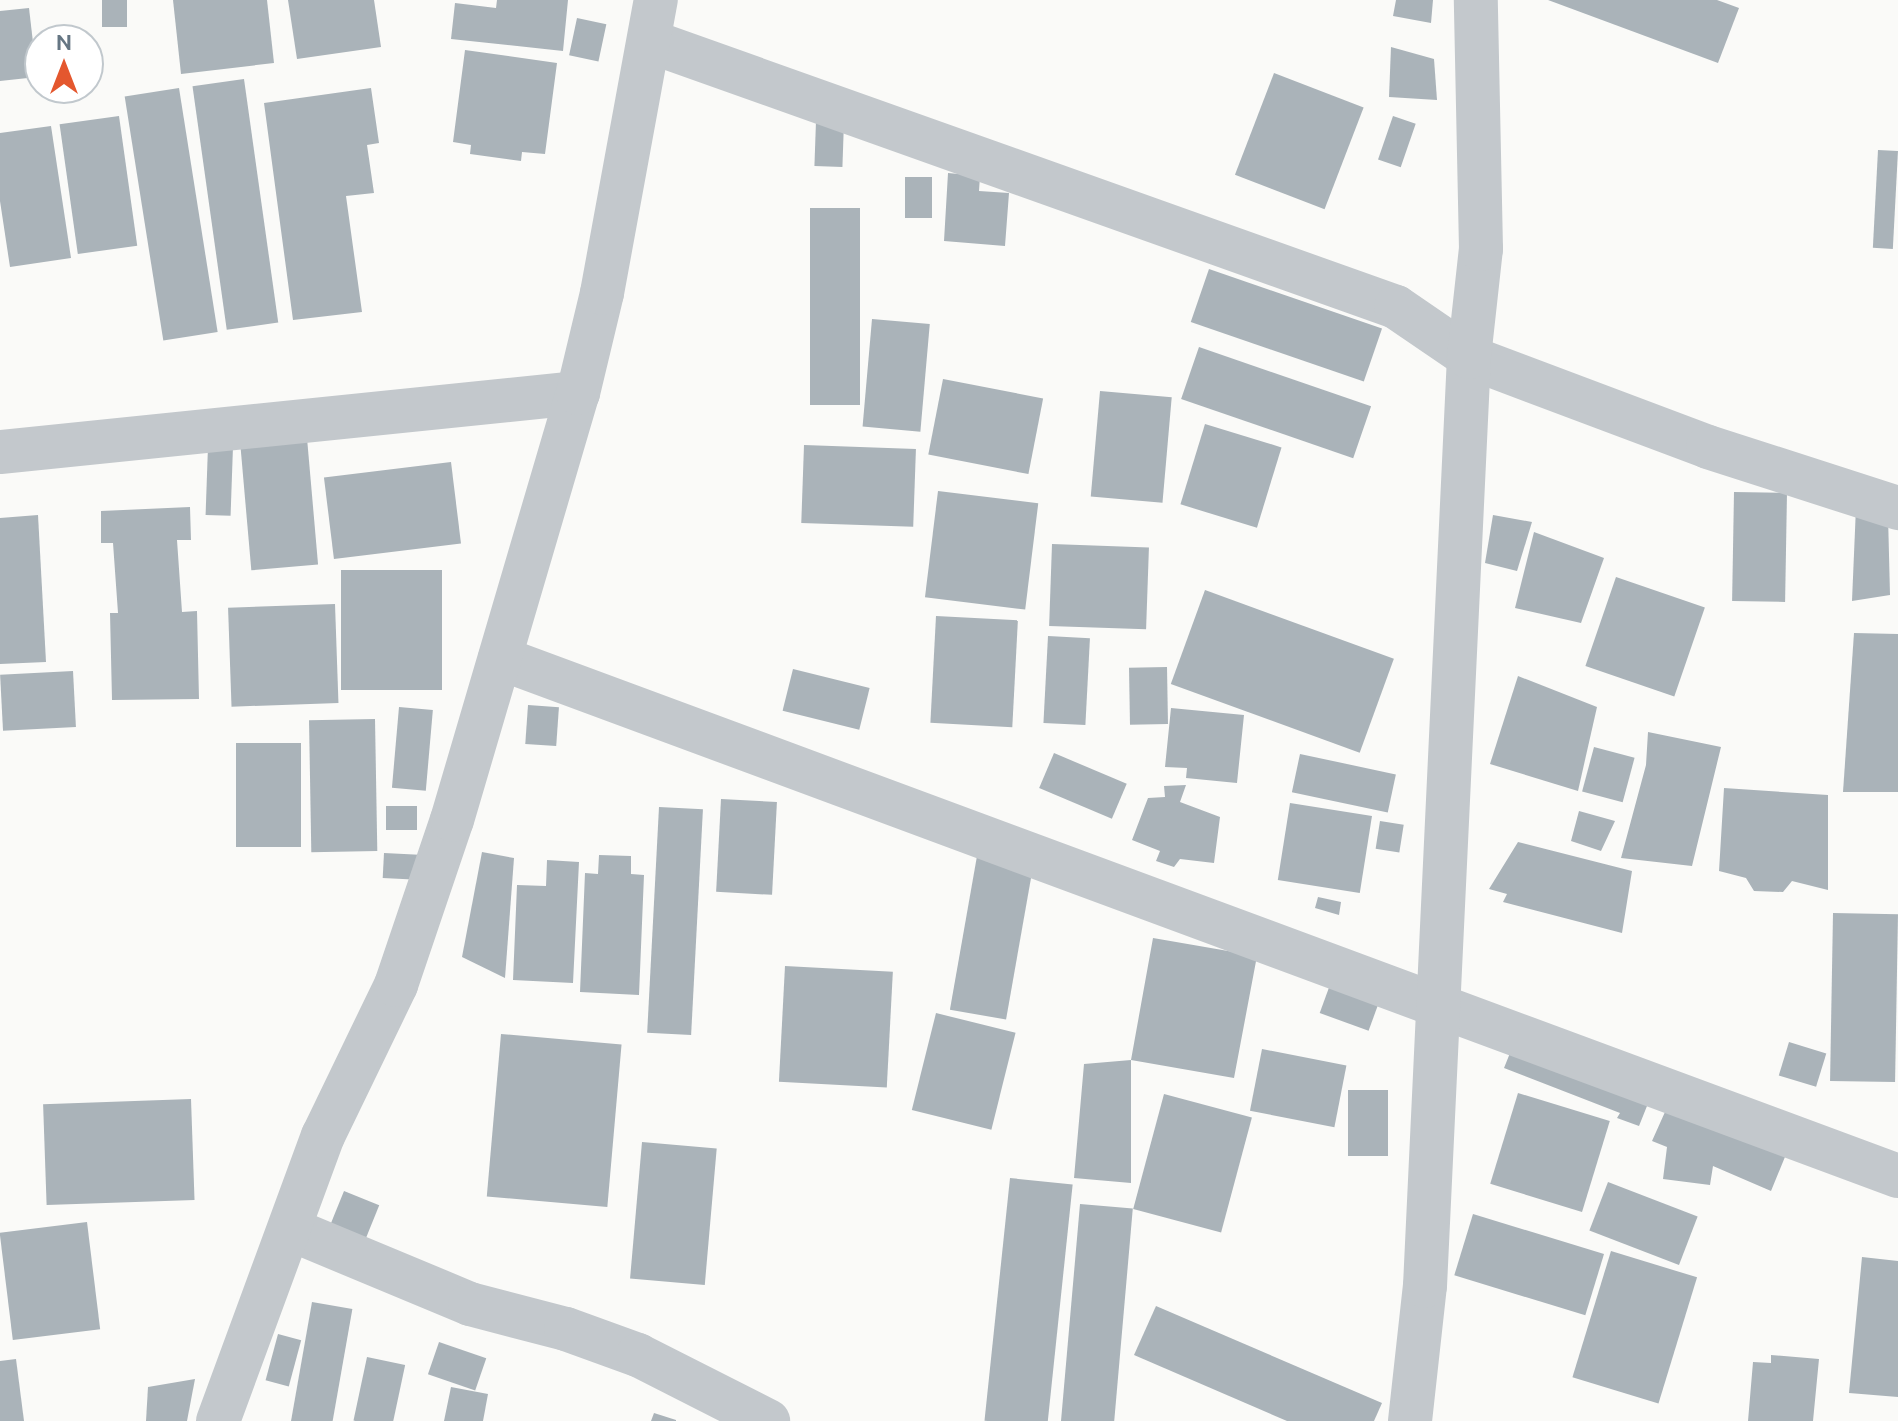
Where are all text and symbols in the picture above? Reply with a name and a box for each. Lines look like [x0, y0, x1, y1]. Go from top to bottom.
north arrow [24, 24, 104, 104]
text: N [56, 29, 72, 54]

